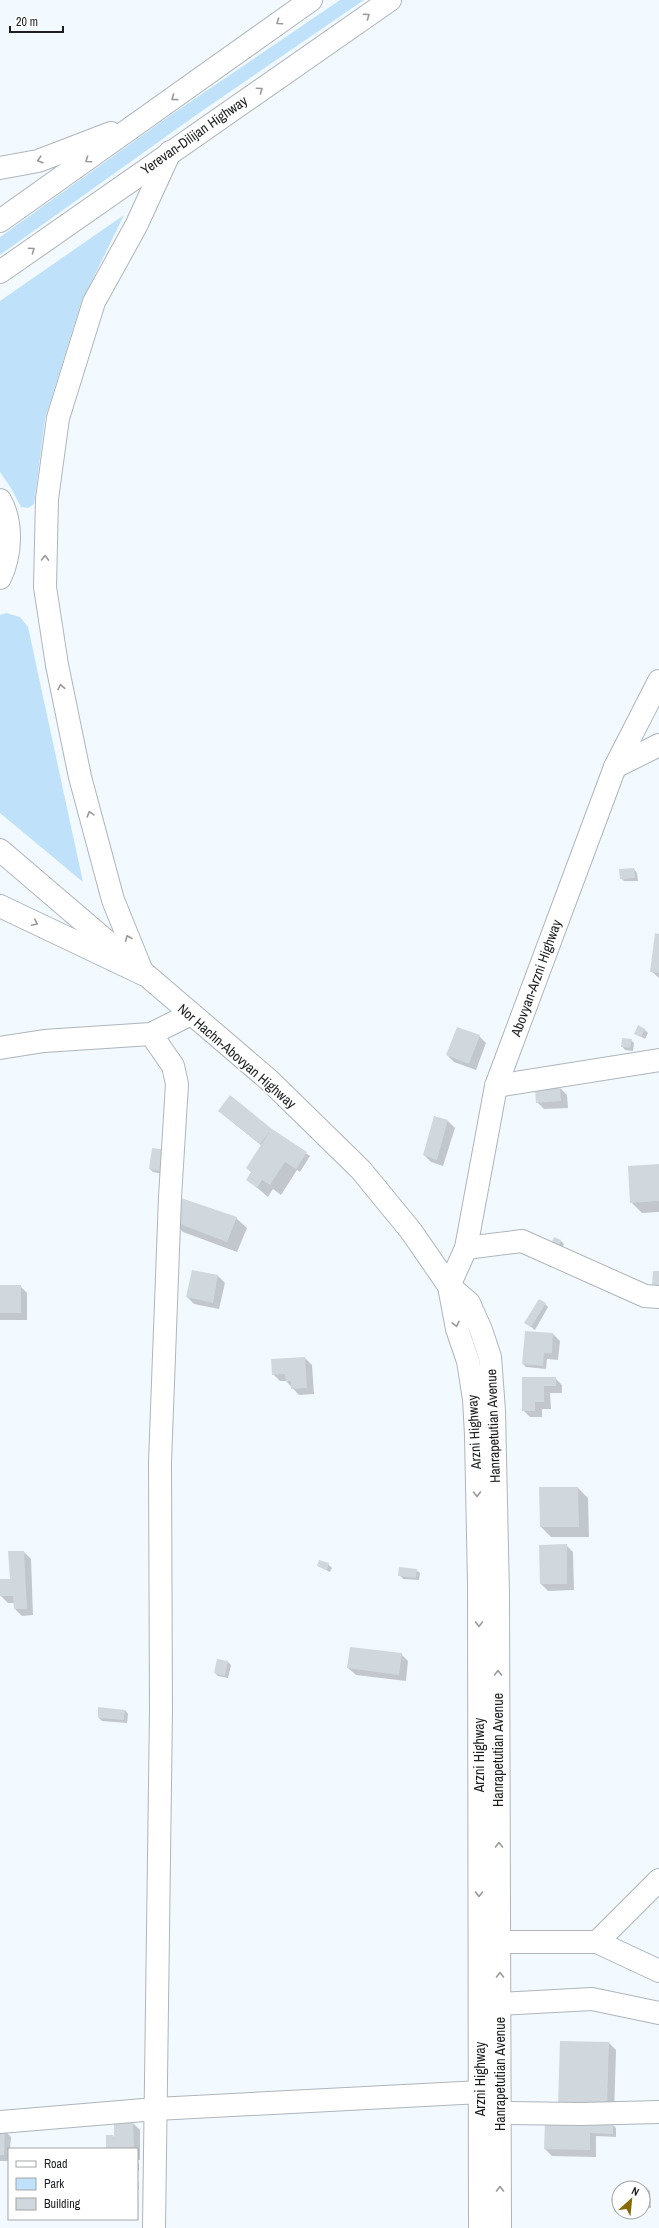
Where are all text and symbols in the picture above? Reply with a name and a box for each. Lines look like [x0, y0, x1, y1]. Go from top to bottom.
scale bar [10, 8, 63, 34]
text: 20 m [16, 14, 38, 30]
one-way arrow [362, 14, 369, 21]
one-way arrow [276, 17, 283, 25]
one-way arrow [255, 88, 262, 95]
street label: Yerevan-Dilijan Highway [137, 91, 251, 179]
one-way arrow [171, 94, 178, 101]
one-way arrow [37, 155, 44, 164]
one-way arrow [85, 155, 92, 162]
one-way arrow [28, 247, 35, 255]
one-way arrow [41, 555, 49, 561]
one-way arrow [58, 684, 66, 690]
one-way arrow [86, 810, 95, 817]
street label: Abovyan-Arzni Highway [506, 917, 566, 1040]
one-way arrow [31, 918, 39, 926]
one-way arrow [125, 934, 133, 941]
street label: Nor Hachn-Abovyan Highway [174, 1000, 300, 1113]
one-way arrow [451, 1321, 460, 1328]
street label: Hanrapetutian Avenue [482, 1369, 504, 1483]
street label: Arzni Highway [463, 1394, 485, 1471]
one-way arrow [473, 1491, 481, 1497]
one-way arrow [475, 1621, 483, 1627]
one-way arrow [494, 1670, 502, 1676]
street label: Hanrapetutian Avenue [489, 1693, 507, 1807]
street label: Arzni Highway [470, 1717, 488, 1793]
one-way arrow [495, 1842, 503, 1848]
one-way arrow [475, 1891, 484, 1897]
one-way arrow [496, 1972, 504, 1978]
street label: Hanrapetutian Avenue [491, 2017, 509, 2131]
street label: Arzni Highway [471, 2041, 489, 2117]
legend [8, 2148, 138, 2220]
text: Road [44, 2156, 68, 2172]
text: Park [44, 2176, 64, 2192]
north arrow [611, 2180, 651, 2220]
text: N [629, 2183, 642, 2199]
one-way arrow [496, 2186, 504, 2192]
text: Building [44, 2196, 81, 2212]

